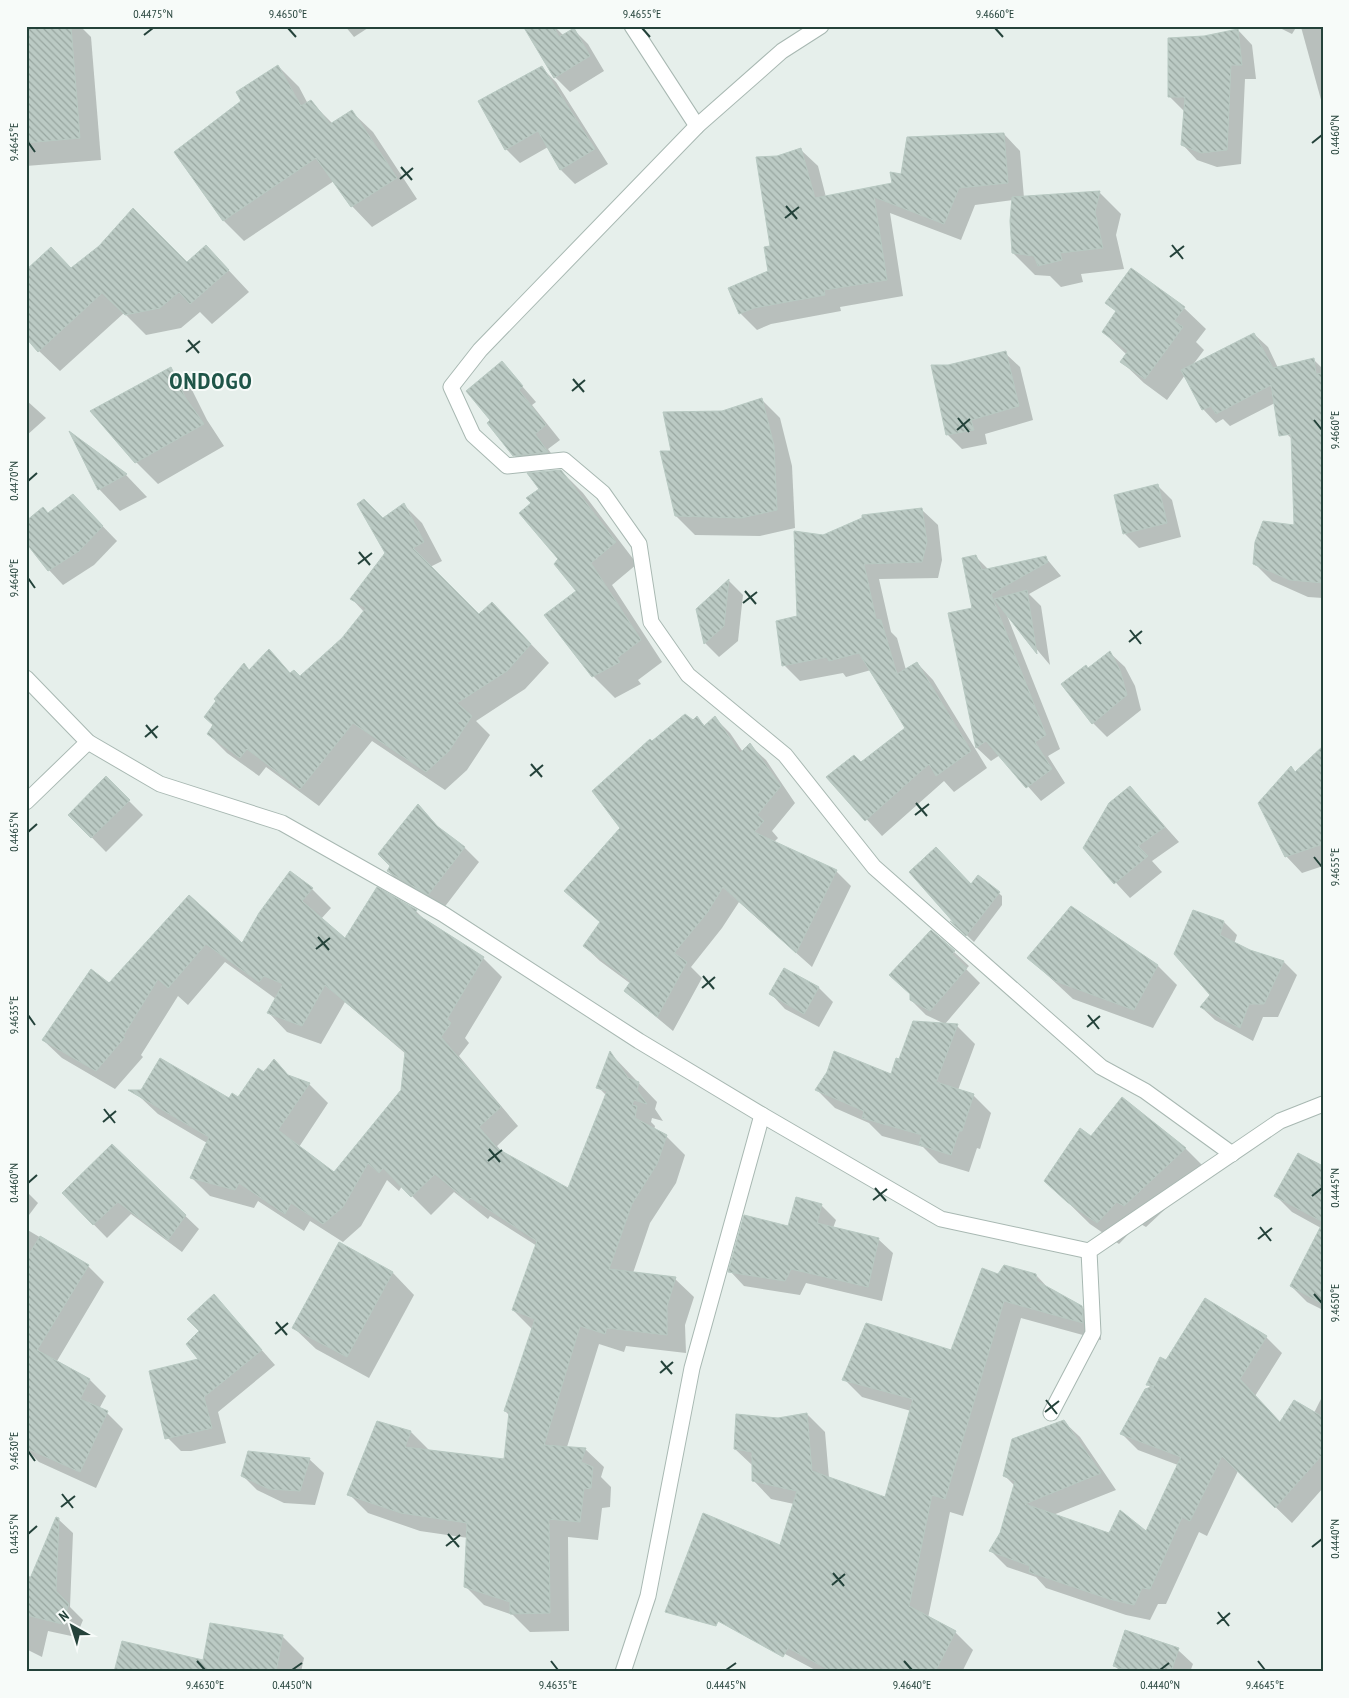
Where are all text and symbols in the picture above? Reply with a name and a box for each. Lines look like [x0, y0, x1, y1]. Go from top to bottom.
text: 0.4475°N [133, 6, 173, 21]
text: 9.4650°E [269, 6, 307, 21]
text: 9.4655°E [623, 6, 661, 21]
text: 9.4660°E [976, 6, 1014, 21]
text: 0.4460°N [1327, 115, 1342, 155]
text: 9.4645°E [6, 123, 21, 161]
district label: ONDOGO [169, 365, 253, 396]
text: 9.4660°E [1327, 411, 1342, 449]
text: 0.4470°N [6, 461, 21, 501]
text: 9.4640°E [6, 559, 21, 597]
text: 0.4465°N [6, 812, 21, 852]
text: 9.4655°E [1327, 848, 1342, 886]
text: 9.4635°E [6, 996, 21, 1034]
text: 0.4460°N [6, 1163, 21, 1203]
text: 0.4445°N [1327, 1168, 1342, 1208]
text: 9.4650°E [1327, 1284, 1342, 1322]
text: 9.4630°E [6, 1432, 21, 1470]
text: 0.4455°N [6, 1514, 21, 1554]
text: 0.4440°N [1327, 1519, 1342, 1559]
north arrow [48, 1600, 98, 1650]
text: N [55, 1607, 72, 1625]
text: 9.4630°E [186, 1677, 224, 1692]
text: 0.4450°N [272, 1677, 312, 1692]
text: 9.4635°E [539, 1677, 577, 1692]
text: 0.4445°N [706, 1677, 746, 1692]
text: 9.4640°E [893, 1677, 931, 1692]
text: 0.4440°N [1140, 1677, 1180, 1692]
text: 9.4645°E [1246, 1677, 1284, 1692]

